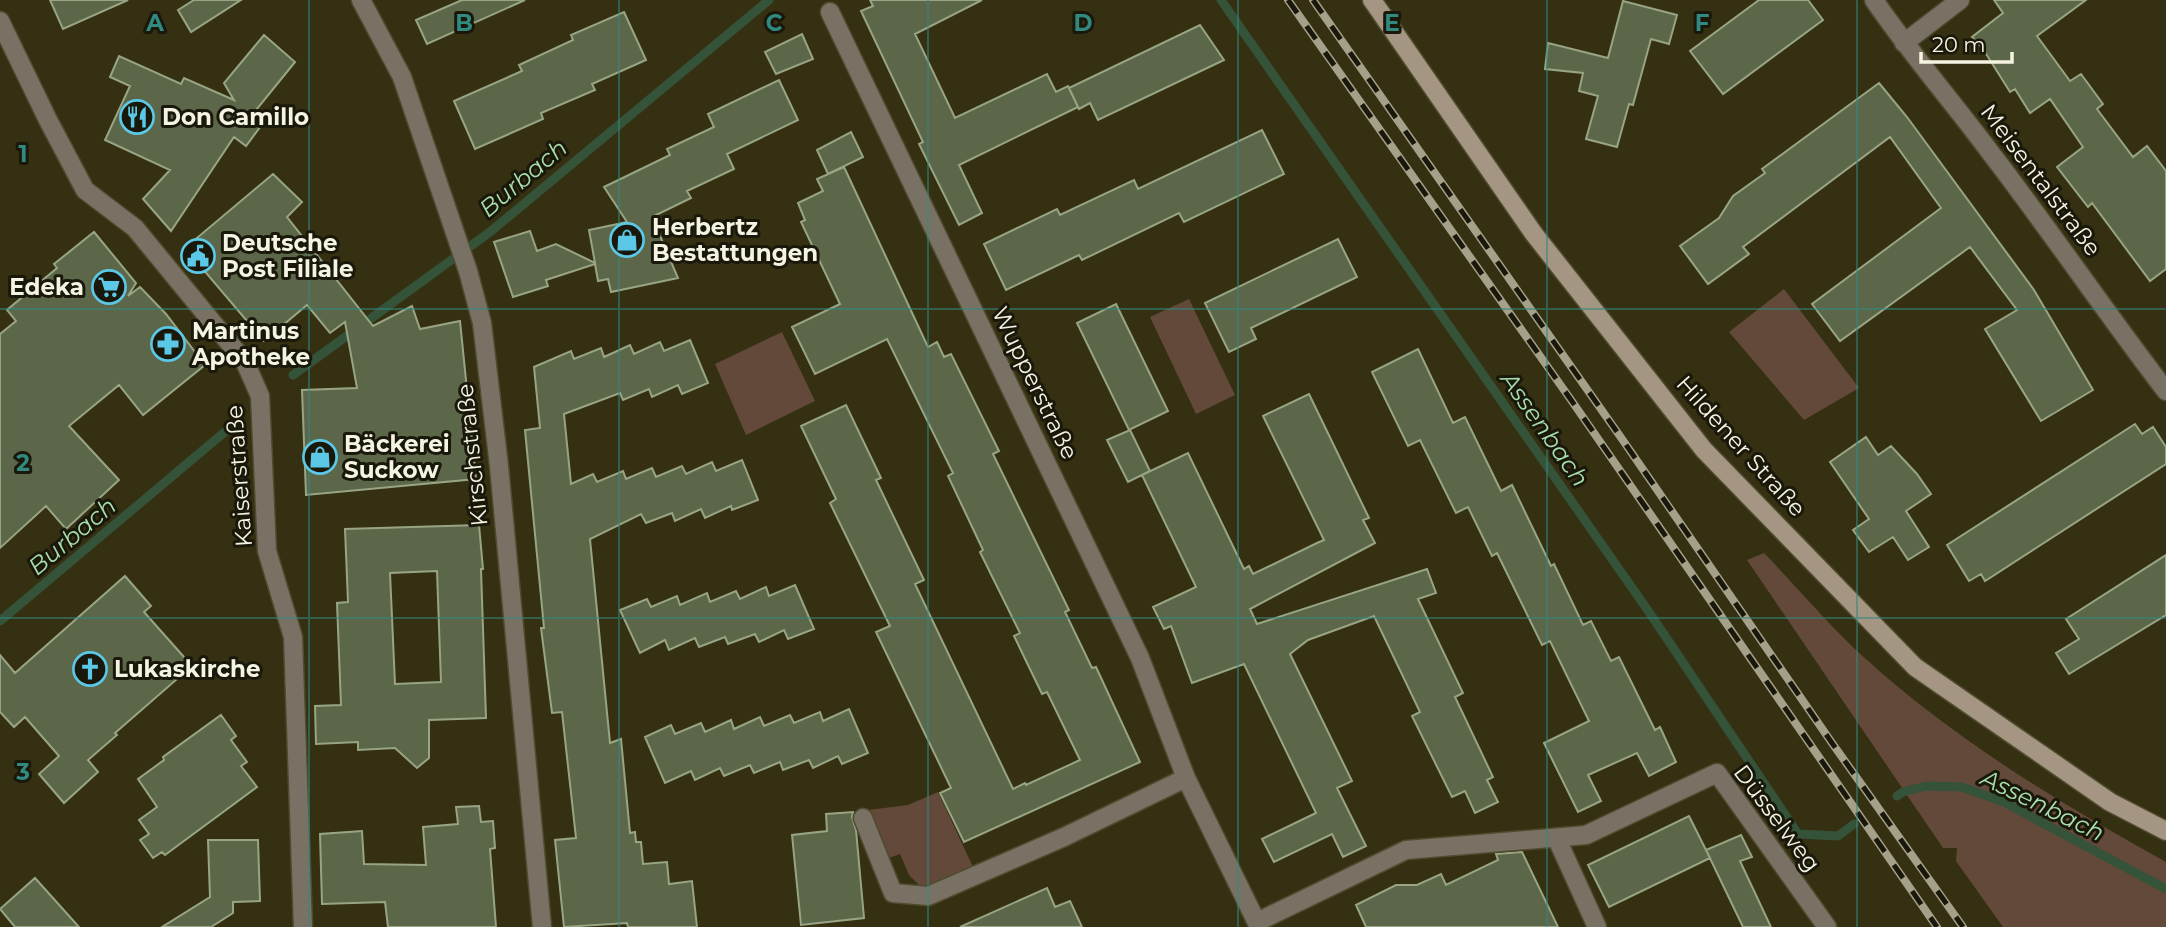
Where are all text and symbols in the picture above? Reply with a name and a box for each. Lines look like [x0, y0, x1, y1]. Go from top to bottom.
text: A [145, 9, 164, 37]
text: B [455, 9, 473, 37]
text: C [766, 9, 783, 37]
text: D [1074, 9, 1093, 37]
text: E [1384, 9, 1400, 37]
text: F [1695, 9, 1710, 37]
scale bar [1921, 21, 2012, 65]
text: 20 m [1932, 32, 1986, 57]
restaurant icon: Don Camillo [118, 98, 156, 136]
street label: Meisentalstraße [1975, 98, 2107, 262]
place label: Don Camillo [162, 103, 309, 131]
water label: Burbach [473, 133, 573, 223]
text: 1 [18, 140, 28, 168]
place label: Herbertz Bestattungen [652, 213, 818, 267]
shop icon: Herbertz Bestattungen [608, 221, 646, 259]
place label: Deutsche Post Filiale [222, 229, 353, 283]
public building icon: Deutsche Post Filiale [179, 237, 217, 275]
supermarket icon: Edeka [90, 268, 128, 306]
place label: Edeka [9, 273, 84, 301]
street label: Wupperstraße [986, 302, 1084, 464]
place label: Martinus Apotheke [191, 317, 310, 371]
pharmacy icon: Martinus Apotheke [149, 325, 187, 363]
water label: Assenbach [1494, 364, 1595, 492]
street label: Hildener Straße [1670, 370, 1812, 522]
street label: Kirschstraße [451, 382, 493, 528]
street label: Kaiserstraße [220, 404, 258, 548]
place label: Bäckerei Suckow [344, 430, 450, 484]
shop icon: Bäckerei Suckow [301, 438, 339, 476]
text: 2 [16, 449, 30, 477]
water label: Burbach [22, 491, 122, 581]
church icon: Lukaskirche [71, 650, 109, 688]
place label: Lukaskirche [114, 655, 261, 683]
text: 3 [15, 758, 30, 786]
street label: Düsselweg [1728, 759, 1826, 877]
water label: Assenbach [1975, 762, 2109, 847]

